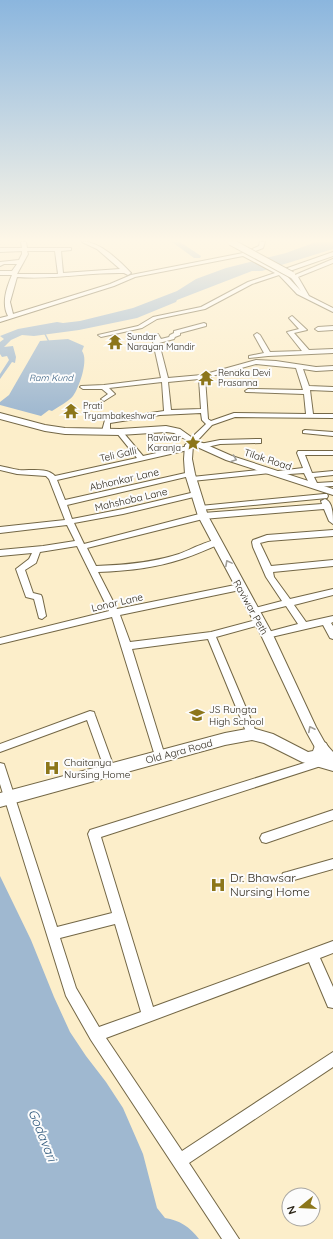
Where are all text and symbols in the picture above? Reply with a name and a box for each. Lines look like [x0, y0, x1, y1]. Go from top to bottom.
place label: Sundar Narayan Mandir [127, 331, 196, 352]
temple icon: Sundar Narayan Mandir [106, 333, 124, 351]
place label: Renaka Devi Prasanna [218, 367, 271, 388]
temple icon: Renaka Devi Prasanna [197, 369, 215, 387]
water label: Ram Kund [29, 372, 75, 383]
place label: Prati Tryambakeshwar [83, 400, 156, 421]
temple icon: Prati Tryambakeshwar [62, 402, 80, 420]
place label: Raviwar Karanja [147, 432, 182, 453]
place icon: Raviwar Karanja [184, 434, 202, 452]
street label: Teli Galli [98, 444, 138, 465]
street label: Tilak Road [242, 446, 293, 473]
one-way arrow [230, 455, 237, 463]
street label: Abhonkar Lane [88, 465, 160, 494]
street label: Mahshoba Lane [94, 485, 169, 514]
one-way arrow [225, 560, 233, 568]
street label: Raviwar Peth [230, 577, 271, 637]
street label: Lonar Lane [90, 590, 145, 615]
place label: JS Rungta High School [209, 703, 264, 728]
school or university icon: JS Rungta High School [188, 706, 206, 724]
one-way arrow [309, 726, 316, 734]
street label: Old Agra Road [144, 736, 214, 767]
place label: Chaitanya Nursing Home [64, 756, 131, 781]
hospital icon: Chaitanya Nursing Home [43, 759, 61, 777]
place label: Dr. Bhawsar Nursing Home [230, 870, 310, 899]
hospital icon: Dr. Bhawsar Nursing Home [209, 876, 227, 894]
water label: Godavari [25, 1106, 62, 1166]
north arrow [281, 1187, 321, 1227]
text: N [284, 1204, 299, 1216]

